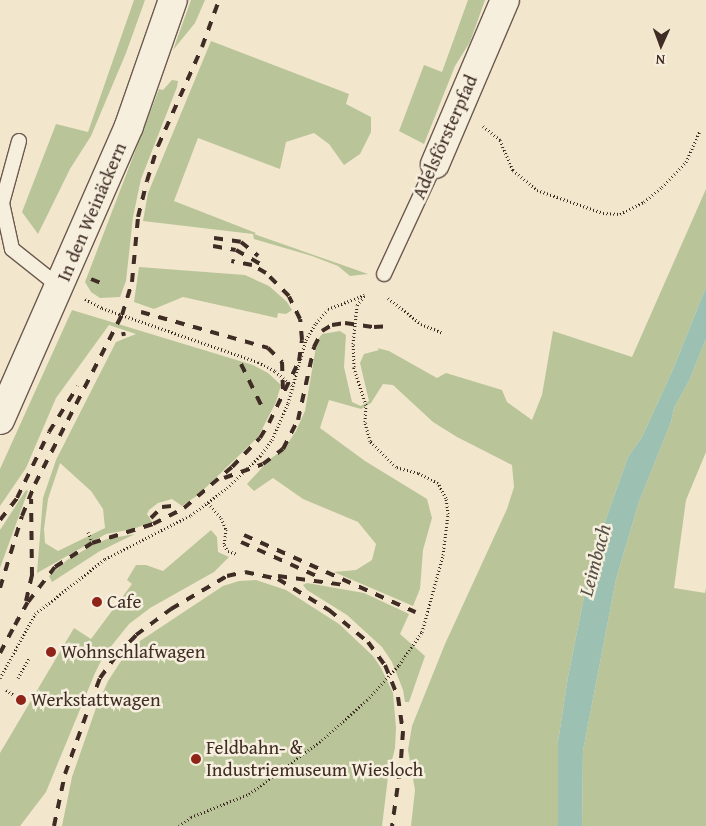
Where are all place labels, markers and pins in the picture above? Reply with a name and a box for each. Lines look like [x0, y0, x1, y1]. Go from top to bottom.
place label: Cafe [107, 591, 141, 613]
marker: Cafe [91, 596, 103, 608]
place label: Wohnschlafwagen [61, 641, 205, 663]
marker: Wohnschlafwagen [45, 646, 57, 658]
place label: Werkstattwagen [31, 689, 161, 711]
marker: Werkstattwagen [15, 694, 27, 706]
place label: Feldbahn- & Industriemuseum Wiesloch [206, 737, 423, 781]
marker: Feldbahn- & Industriemuseum Wiesloch [190, 753, 202, 765]

